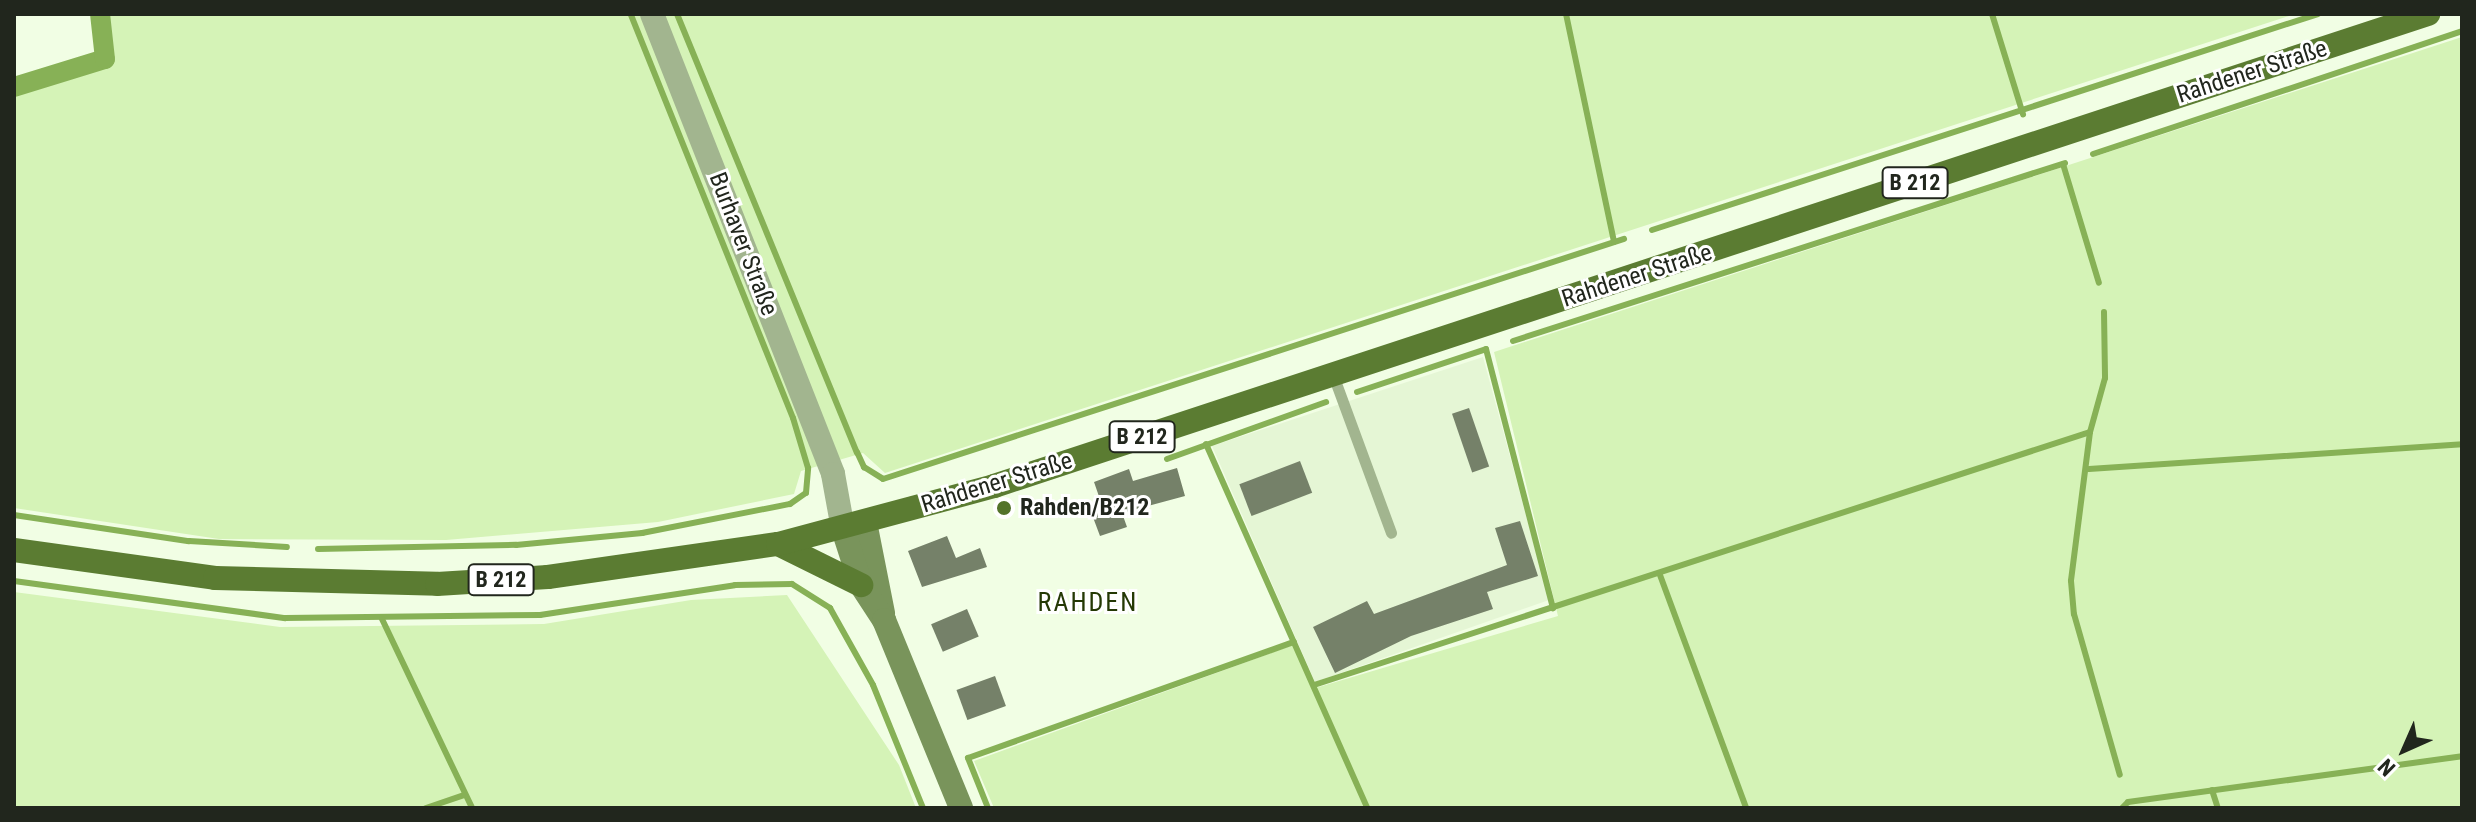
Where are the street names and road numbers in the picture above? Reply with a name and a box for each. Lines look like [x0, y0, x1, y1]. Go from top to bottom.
street label: Rahdener Straße [2173, 34, 2331, 110]
road number: B 212 [1881, 165, 1949, 201]
street label: Burhaver Straße [703, 168, 783, 320]
street label: Rahdener Straße [1558, 238, 1716, 314]
road number: B 212 [1108, 419, 1176, 455]
street label: Rahdener Straße [918, 446, 1076, 520]
road number: B 212 [467, 562, 535, 598]

